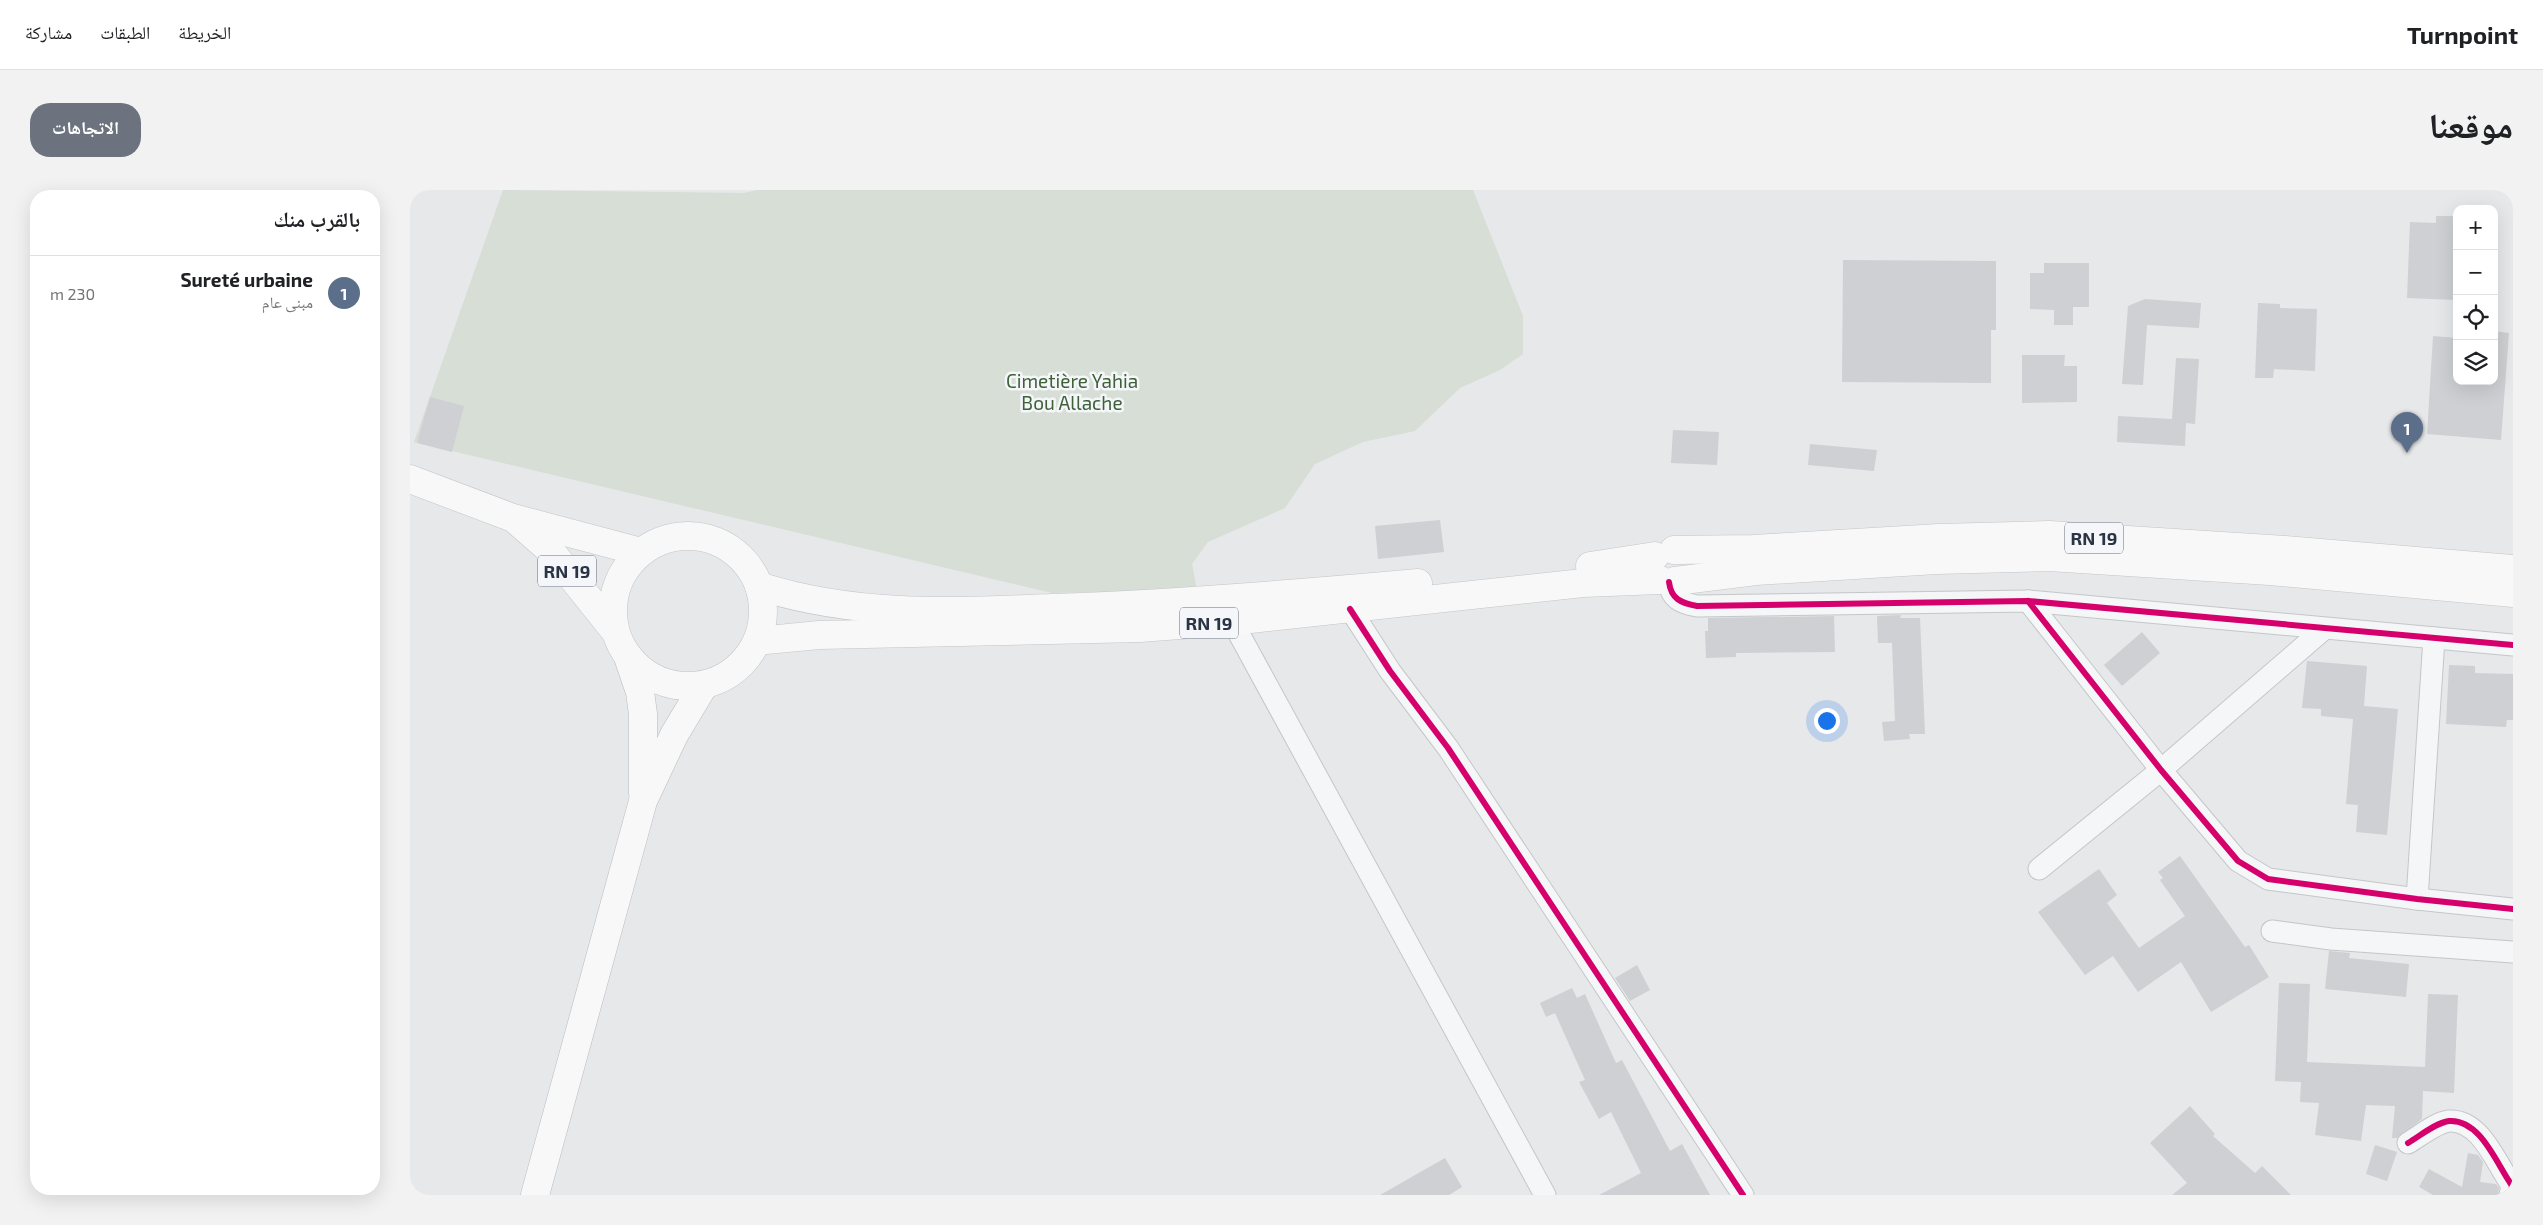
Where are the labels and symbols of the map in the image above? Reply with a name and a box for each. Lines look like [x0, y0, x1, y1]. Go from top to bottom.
park label: Cimetière Yahia Bou Allache [1006, 369, 1138, 414]
pin: 1 [2391, 412, 2423, 453]
road number: RN 19 [2065, 522, 2123, 553]
road number: RN 19 [538, 556, 596, 586]
road number: RN 19 [1180, 608, 1238, 638]
your location [1814, 708, 1840, 734]

